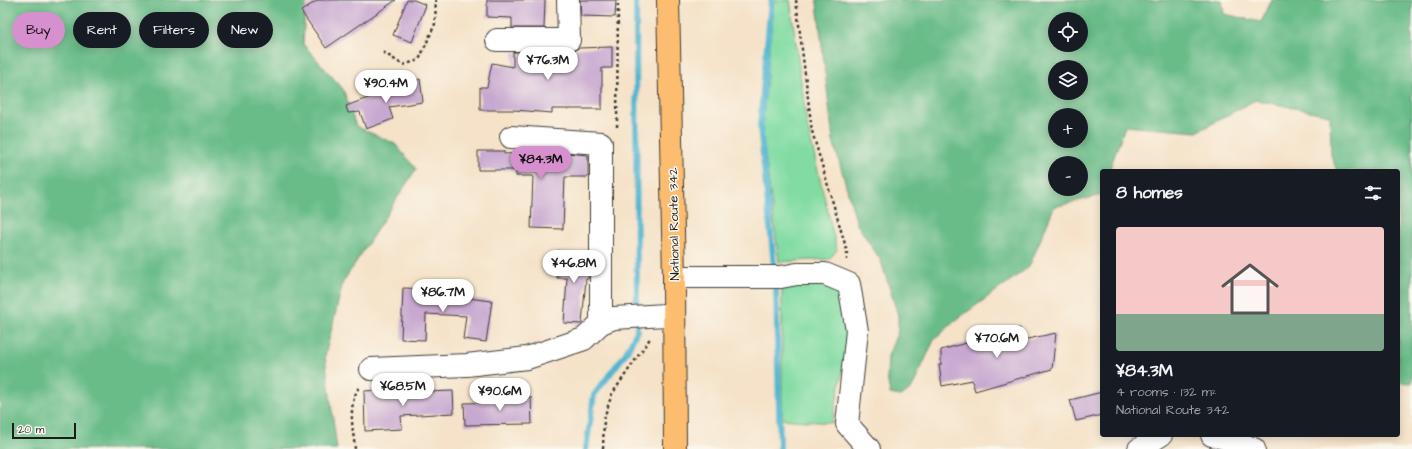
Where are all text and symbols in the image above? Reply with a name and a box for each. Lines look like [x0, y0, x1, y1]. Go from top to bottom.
chip: Buy [12, 12, 65, 48]
chip: Rent [73, 12, 131, 48]
chip: Filters [139, 12, 209, 48]
chip: New [217, 12, 273, 48]
map controls [1048, 12, 1088, 196]
button: locate [1048, 12, 1088, 52]
pin: ¥76.3M [515, 47, 581, 81]
text: ¥76.3M [527, 51, 569, 69]
button: layers [1048, 60, 1088, 100]
pin: ¥90.4M [353, 70, 419, 104]
text: ¥90.4M [364, 74, 408, 92]
button: + [1048, 108, 1088, 148]
pin: ¥84.3M [508, 146, 574, 180]
text: ¥84.3M [519, 150, 563, 168]
button: − [1048, 156, 1088, 196]
street label: National Route 342 [664, 167, 684, 281]
text: 8 homes [1116, 181, 1183, 205]
icon: filters [1362, 182, 1384, 204]
pin: ¥46.8M [541, 250, 607, 284]
icon: home [1214, 253, 1286, 325]
text: ¥46.8M [552, 254, 596, 272]
pin: ¥86.7M [410, 279, 476, 313]
text: ¥86.7M [421, 283, 465, 301]
pin: ¥70.6M [964, 325, 1030, 359]
text: ¥70.6M [975, 329, 1019, 347]
text: ¥84.3M [1116, 359, 1173, 383]
pin: ¥68.5M [370, 373, 436, 407]
text: ¥68.5M [380, 377, 426, 395]
pin: ¥90.6M [467, 378, 533, 412]
text: ¥90.6M [478, 382, 522, 400]
text: 4 rooms · 132 m² [1116, 383, 1217, 401]
text: National Route 342 [1116, 401, 1229, 419]
scale bar [12, 421, 76, 440]
text: 20 m [18, 422, 44, 437]

